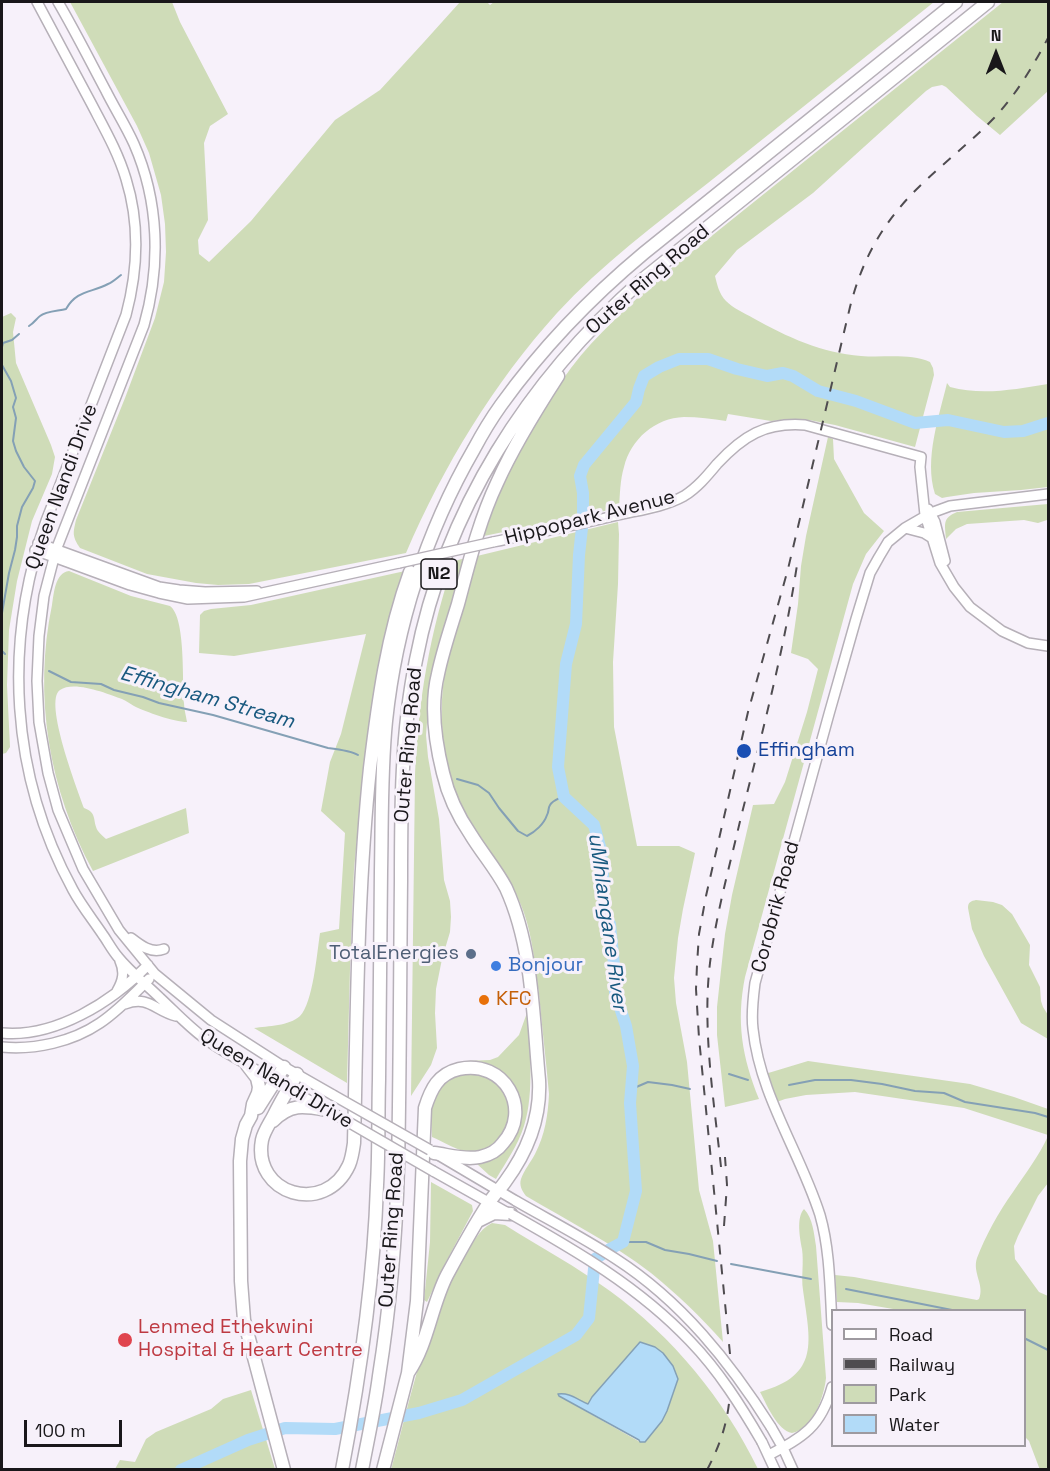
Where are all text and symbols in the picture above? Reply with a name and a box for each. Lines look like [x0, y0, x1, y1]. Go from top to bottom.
north arrow [966, 24, 1026, 84]
text: N [991, 25, 1001, 46]
street label: Outer Ring Road [581, 220, 715, 340]
street label: Queen Nandi Drive [21, 401, 103, 573]
street label: Hippopark Avenue [502, 485, 678, 551]
road number: N2 [421, 559, 457, 589]
water label: Effingham Stream [117, 661, 297, 735]
street label: Outer Ring Road [390, 666, 428, 824]
place label: Effingham [758, 739, 855, 763]
marker: Effingham [735, 742, 753, 760]
water label: uMhlangane River [582, 831, 632, 1013]
street label: Corobrik Road [747, 839, 805, 975]
place label: TotalEnergies [329, 942, 459, 966]
marker: TotalEnergies [464, 947, 478, 961]
place label: Bonjour [508, 954, 583, 978]
marker: Bonjour [489, 959, 503, 973]
place label: KFC [496, 988, 532, 1012]
marker: KFC [477, 993, 491, 1007]
street label: Queen Nandi Drive [195, 1024, 357, 1134]
street label: Outer Ring Road [375, 1151, 409, 1309]
legend [831, 1309, 1026, 1447]
place label: Lenmed Ethekwini Hospital & Heart Centre [138, 1316, 363, 1363]
text: Road [889, 1323, 933, 1346]
marker: Lenmed Ethekwini Hospital & Heart Centre [116, 1331, 134, 1349]
text: Railway [889, 1353, 955, 1376]
text: Park [889, 1383, 926, 1406]
scale bar [27, 1408, 124, 1446]
text: Water [889, 1413, 940, 1436]
text: 100 m [35, 1419, 86, 1442]

